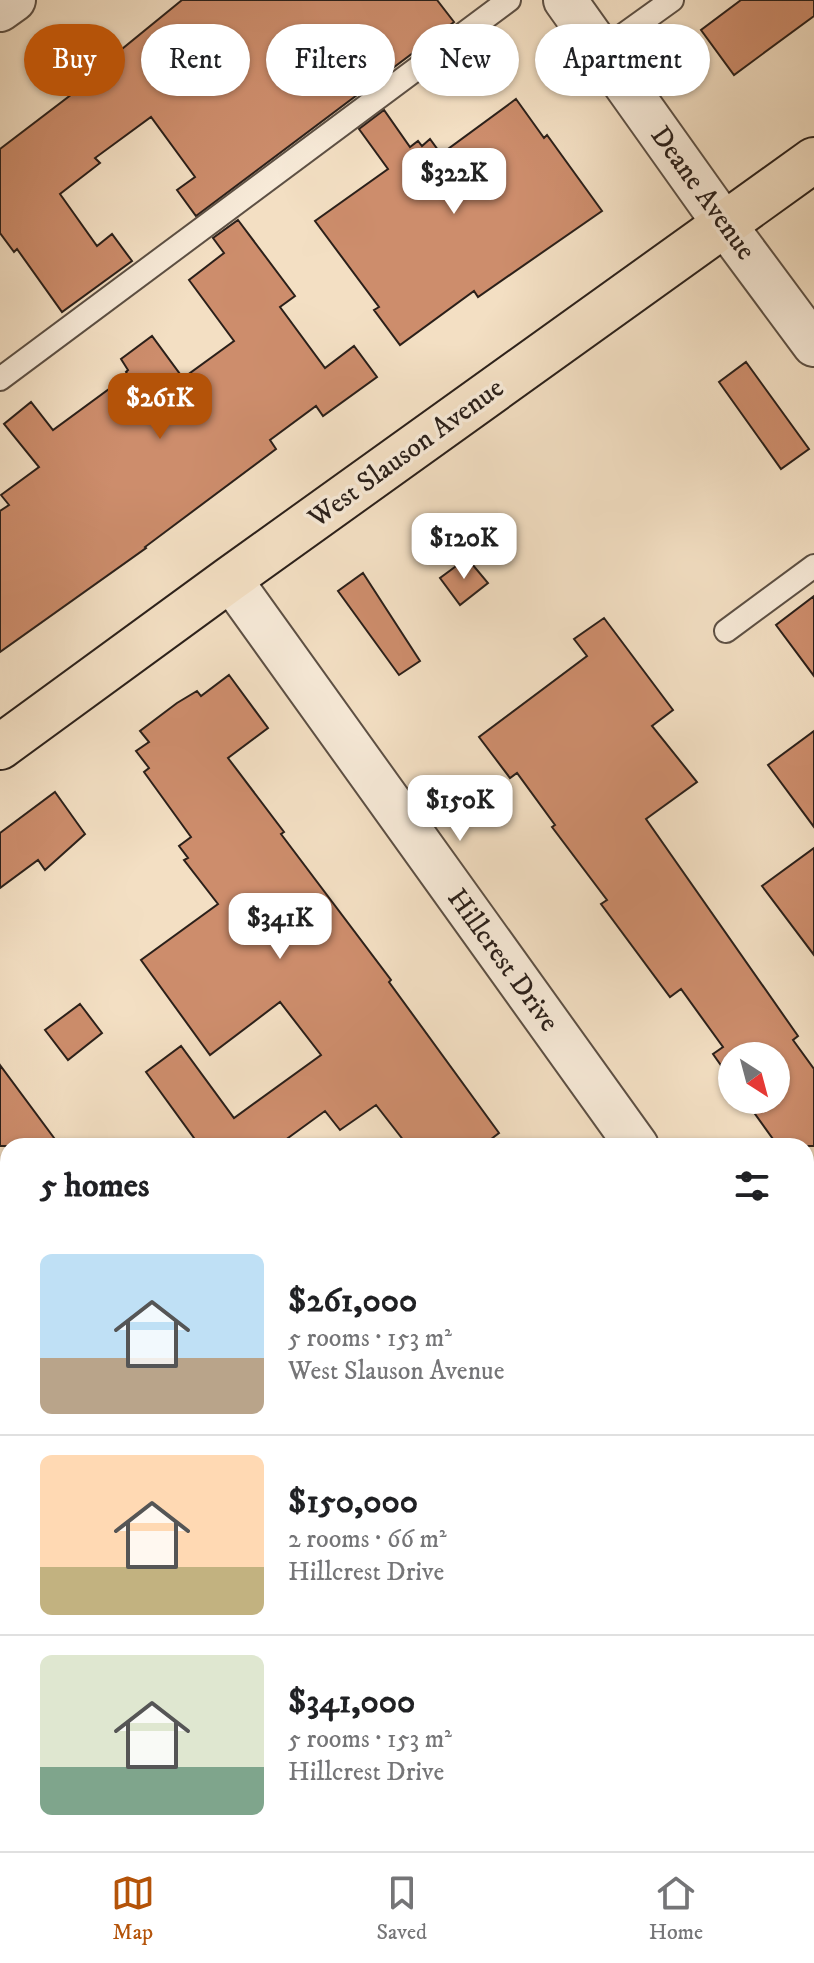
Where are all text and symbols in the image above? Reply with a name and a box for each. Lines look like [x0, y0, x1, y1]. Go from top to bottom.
chip: Buy [24, 24, 125, 96]
chip: Rent [141, 24, 250, 96]
chip: Filters [266, 24, 395, 96]
chip: New [411, 24, 519, 96]
chip: Apartment [535, 24, 710, 96]
street label: Deane Avenue [643, 119, 763, 267]
pin: $322K [398, 148, 510, 216]
text: $322K [420, 157, 488, 190]
street label: West Slauson Avenue [301, 370, 511, 536]
pin: $261K [104, 373, 216, 441]
text: $261K [126, 382, 194, 415]
pin: $120K [408, 513, 520, 581]
text: $120K [430, 522, 498, 555]
pin: $150K [404, 775, 516, 843]
text: $150K [426, 784, 494, 817]
street label: Hillcrest Drive [439, 882, 567, 1038]
pin: $341K [224, 893, 336, 961]
text: $341K [247, 902, 313, 935]
north arrow [718, 1042, 790, 1114]
map controls [718, 1042, 790, 1114]
icon: filters [730, 1164, 774, 1208]
text: 5 homes [40, 1165, 149, 1207]
text: $261,000 [288, 1280, 417, 1322]
icon: home [104, 1286, 200, 1382]
text: 5 rooms · 153 m² [288, 1322, 452, 1355]
text: West Slauson Avenue [288, 1355, 504, 1388]
text: $150,000 [288, 1481, 418, 1523]
icon: home [104, 1487, 200, 1583]
text: 2 rooms · 66 m² [288, 1523, 447, 1556]
text: Hillcrest Drive [288, 1556, 444, 1589]
text: $341,000 [288, 1681, 415, 1723]
icon: home [104, 1687, 200, 1783]
text: 5 rooms · 153 m² [288, 1723, 452, 1756]
text: Hillcrest Drive [288, 1756, 444, 1789]
tab: Map [111, 1871, 155, 1946]
tab: Saved [377, 1871, 427, 1946]
tab: Home [649, 1871, 703, 1946]

